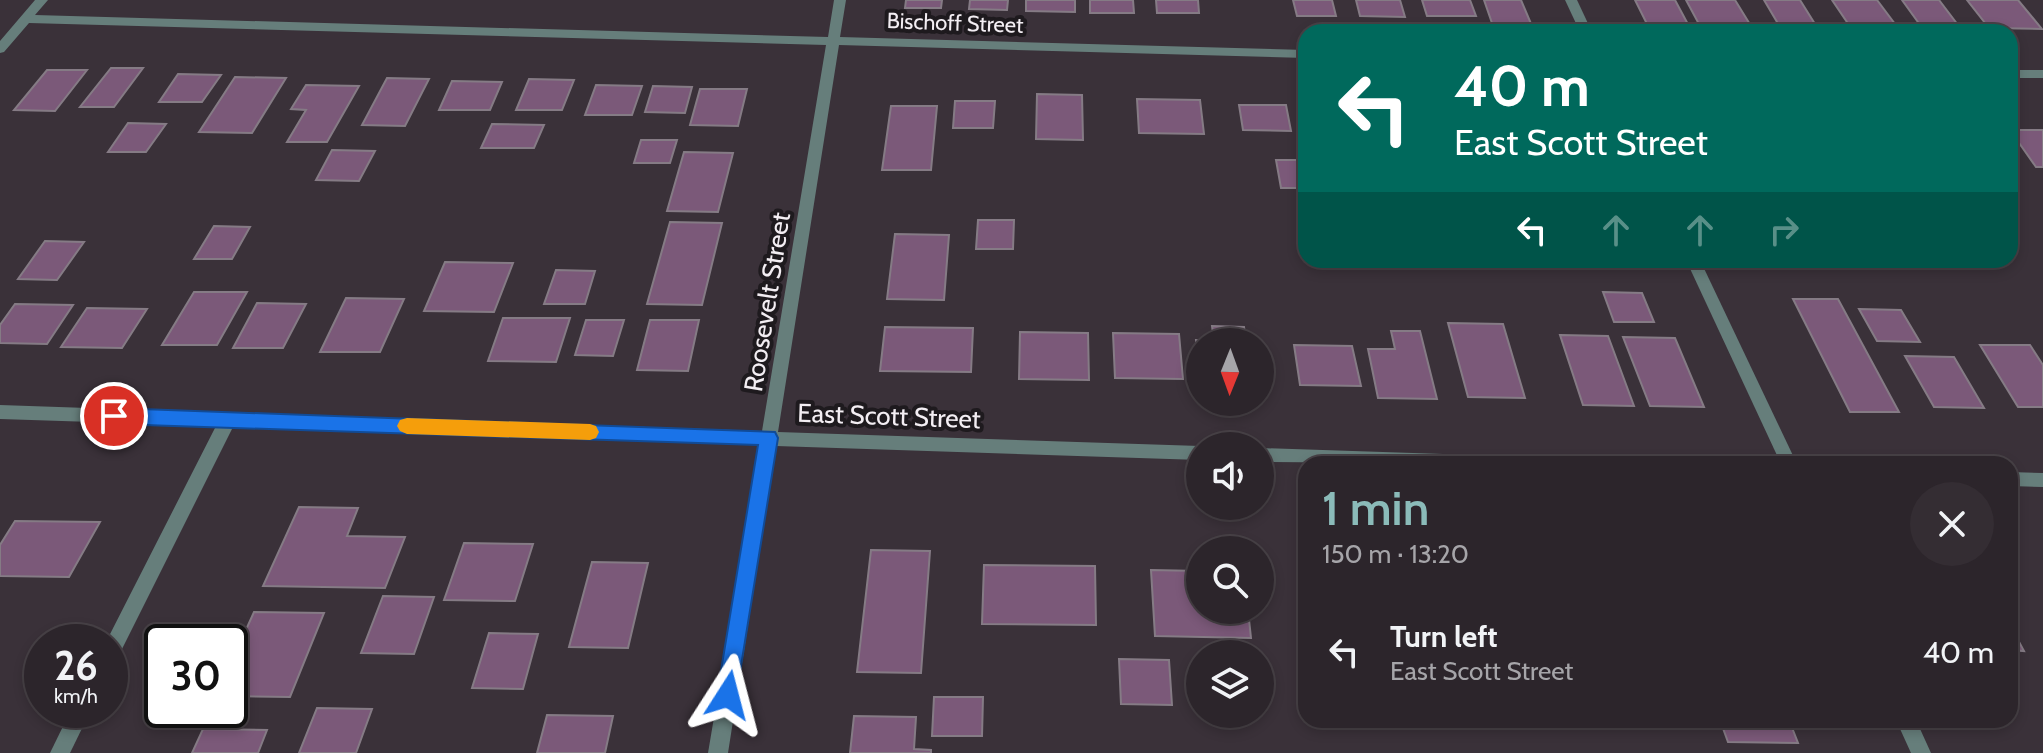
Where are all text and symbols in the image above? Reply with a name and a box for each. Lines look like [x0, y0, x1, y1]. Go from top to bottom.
street label: Bischoff Street [886, 7, 1024, 39]
text: 40 m [1454, 52, 1590, 120]
icon: left [1322, 56, 1426, 160]
text: East Scott Street [1454, 120, 1708, 164]
icon: left [1510, 208, 1554, 252]
icon: ahead [1594, 208, 1638, 252]
icon: ahead [1678, 208, 1722, 252]
icon: right [1762, 208, 1806, 252]
street label: Roosevelt Street [737, 210, 797, 394]
north arrow [1186, 328, 1274, 416]
map controls [1186, 328, 1274, 728]
pin [80, 382, 148, 450]
icon: arrive [92, 394, 136, 438]
street label: East Scott Street [797, 397, 981, 435]
button: sound [1186, 432, 1274, 520]
text: 1 min [1322, 479, 1429, 537]
button: close [1910, 482, 1994, 566]
button: search [1186, 536, 1274, 624]
text: 150 m · 13:20 [1322, 538, 1469, 570]
text: Turn left [1390, 618, 1498, 655]
speed limit sign: 30 [144, 624, 248, 728]
icon: left [1322, 630, 1366, 674]
text: 40 m [1923, 634, 1994, 671]
button: layers [1186, 640, 1274, 728]
text: 26 [54, 641, 98, 690]
position arrow [686, 653, 770, 737]
text: East Scott Street [1390, 655, 1573, 687]
text: km/h [54, 684, 98, 708]

